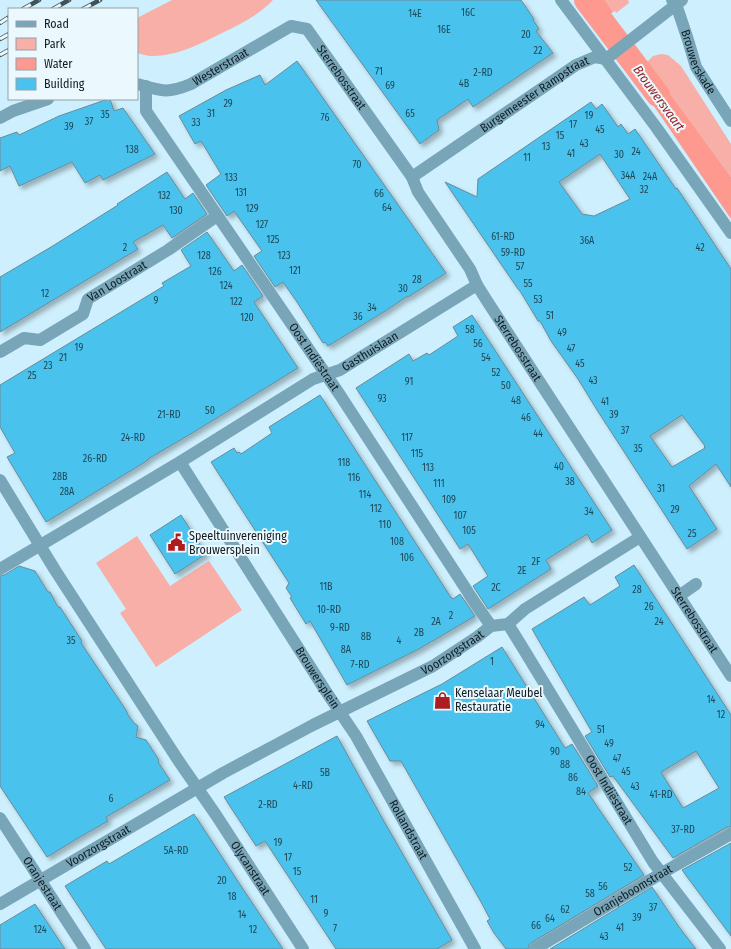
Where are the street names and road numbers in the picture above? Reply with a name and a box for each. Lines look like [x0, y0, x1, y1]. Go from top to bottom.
street label: Brouwerskade [678, 28, 719, 97]
street label: Sterrebosstraat [314, 42, 369, 112]
street label: Westerstraat [190, 45, 251, 88]
street label: Burgemeester Rampstraat [478, 53, 591, 135]
street label: Van Loostraat [85, 258, 149, 305]
street label: Sterrebosstraat [491, 313, 544, 384]
street label: Oost Indiëstraat [286, 320, 342, 394]
street label: Gasthuislaan [339, 329, 401, 374]
street label: Sterrebosstraat [668, 584, 721, 656]
street label: Voorzorgstraat [419, 627, 487, 678]
street label: Brouwersplein [292, 644, 343, 711]
street label: Oost Indiëstraat [582, 752, 636, 827]
street label: Rollandstraat [386, 797, 431, 862]
street label: Voorzorgstraat [64, 822, 133, 870]
street label: Olycanstraat [228, 838, 273, 898]
street label: Oranjestraat [20, 854, 65, 913]
street label: Oranjeboomstraat [591, 862, 675, 919]

